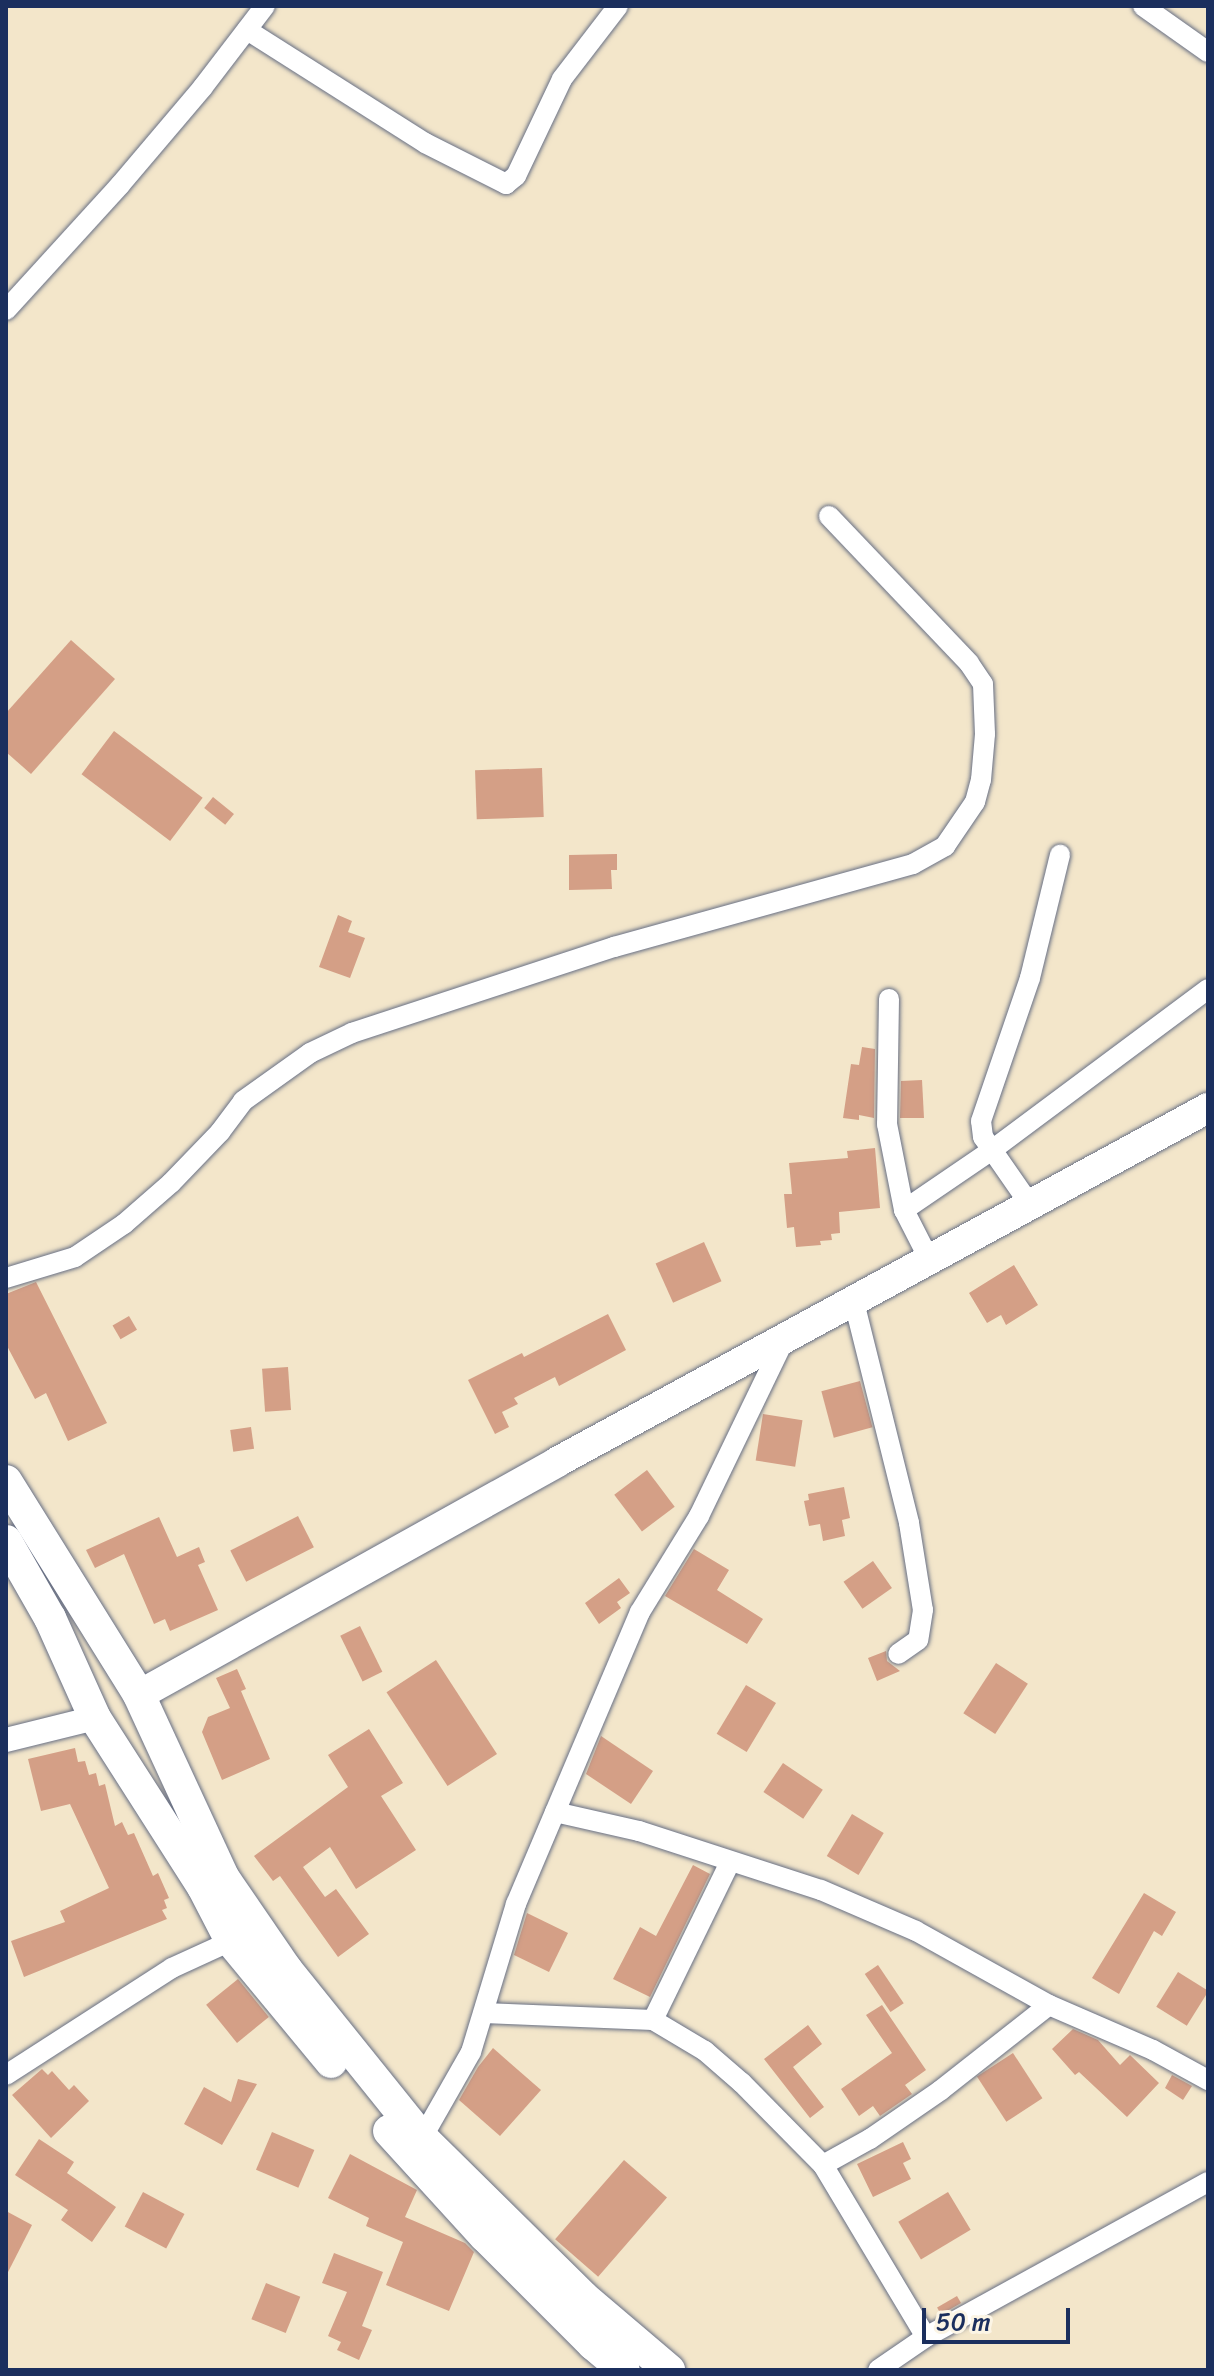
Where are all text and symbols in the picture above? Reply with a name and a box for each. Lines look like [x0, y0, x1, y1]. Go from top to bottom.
scale bar [926, 2292, 1074, 2342]
text: 50 m [936, 2301, 991, 2343]

